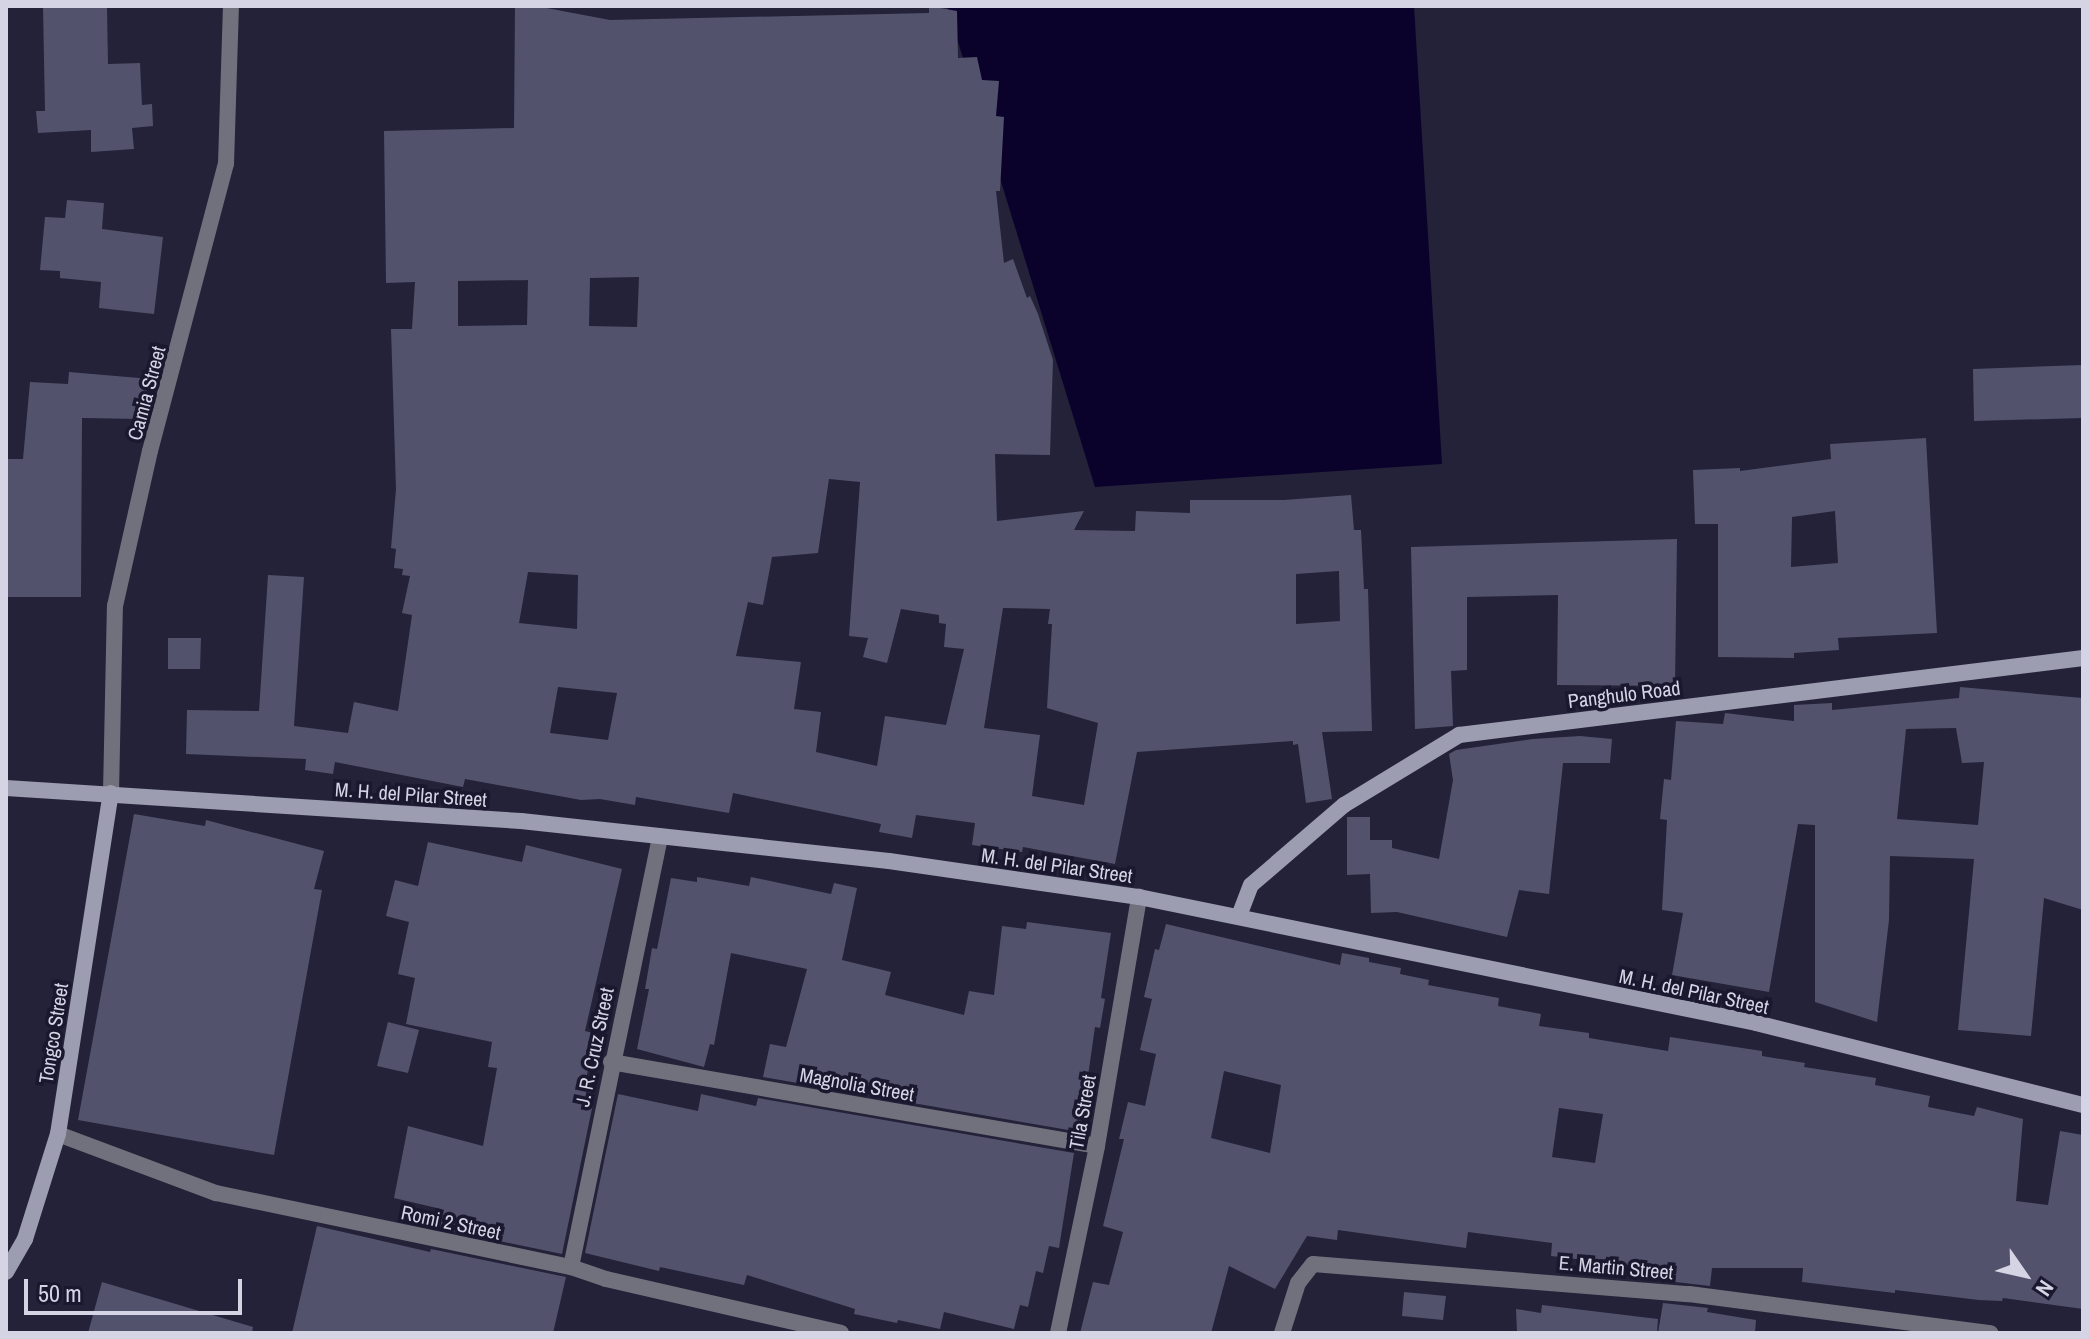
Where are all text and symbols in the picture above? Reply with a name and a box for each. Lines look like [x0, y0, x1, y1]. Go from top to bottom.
street label: Camia Street [122, 343, 170, 443]
street label: Panghulo Road [1566, 675, 1682, 713]
street label: M. H. del Pilar Street [334, 777, 488, 811]
street label: M. H. del Pilar Street [980, 843, 1134, 887]
street label: M. H. del Pilar Street [1617, 963, 1771, 1019]
street label: Tongco Street [33, 981, 73, 1085]
street label: J. R. Cruz Street [570, 985, 618, 1109]
street label: Magnolia Street [798, 1062, 916, 1106]
street label: Tila Street [1064, 1073, 1100, 1151]
street label: Romi 2 Street [399, 1200, 503, 1244]
north arrow [1985, 1235, 2065, 1315]
street label: E. Martin Street [1558, 1250, 1674, 1284]
scale bar [28, 1263, 246, 1313]
text: N [2029, 1275, 2061, 1302]
text: 50 m [38, 1277, 82, 1309]

